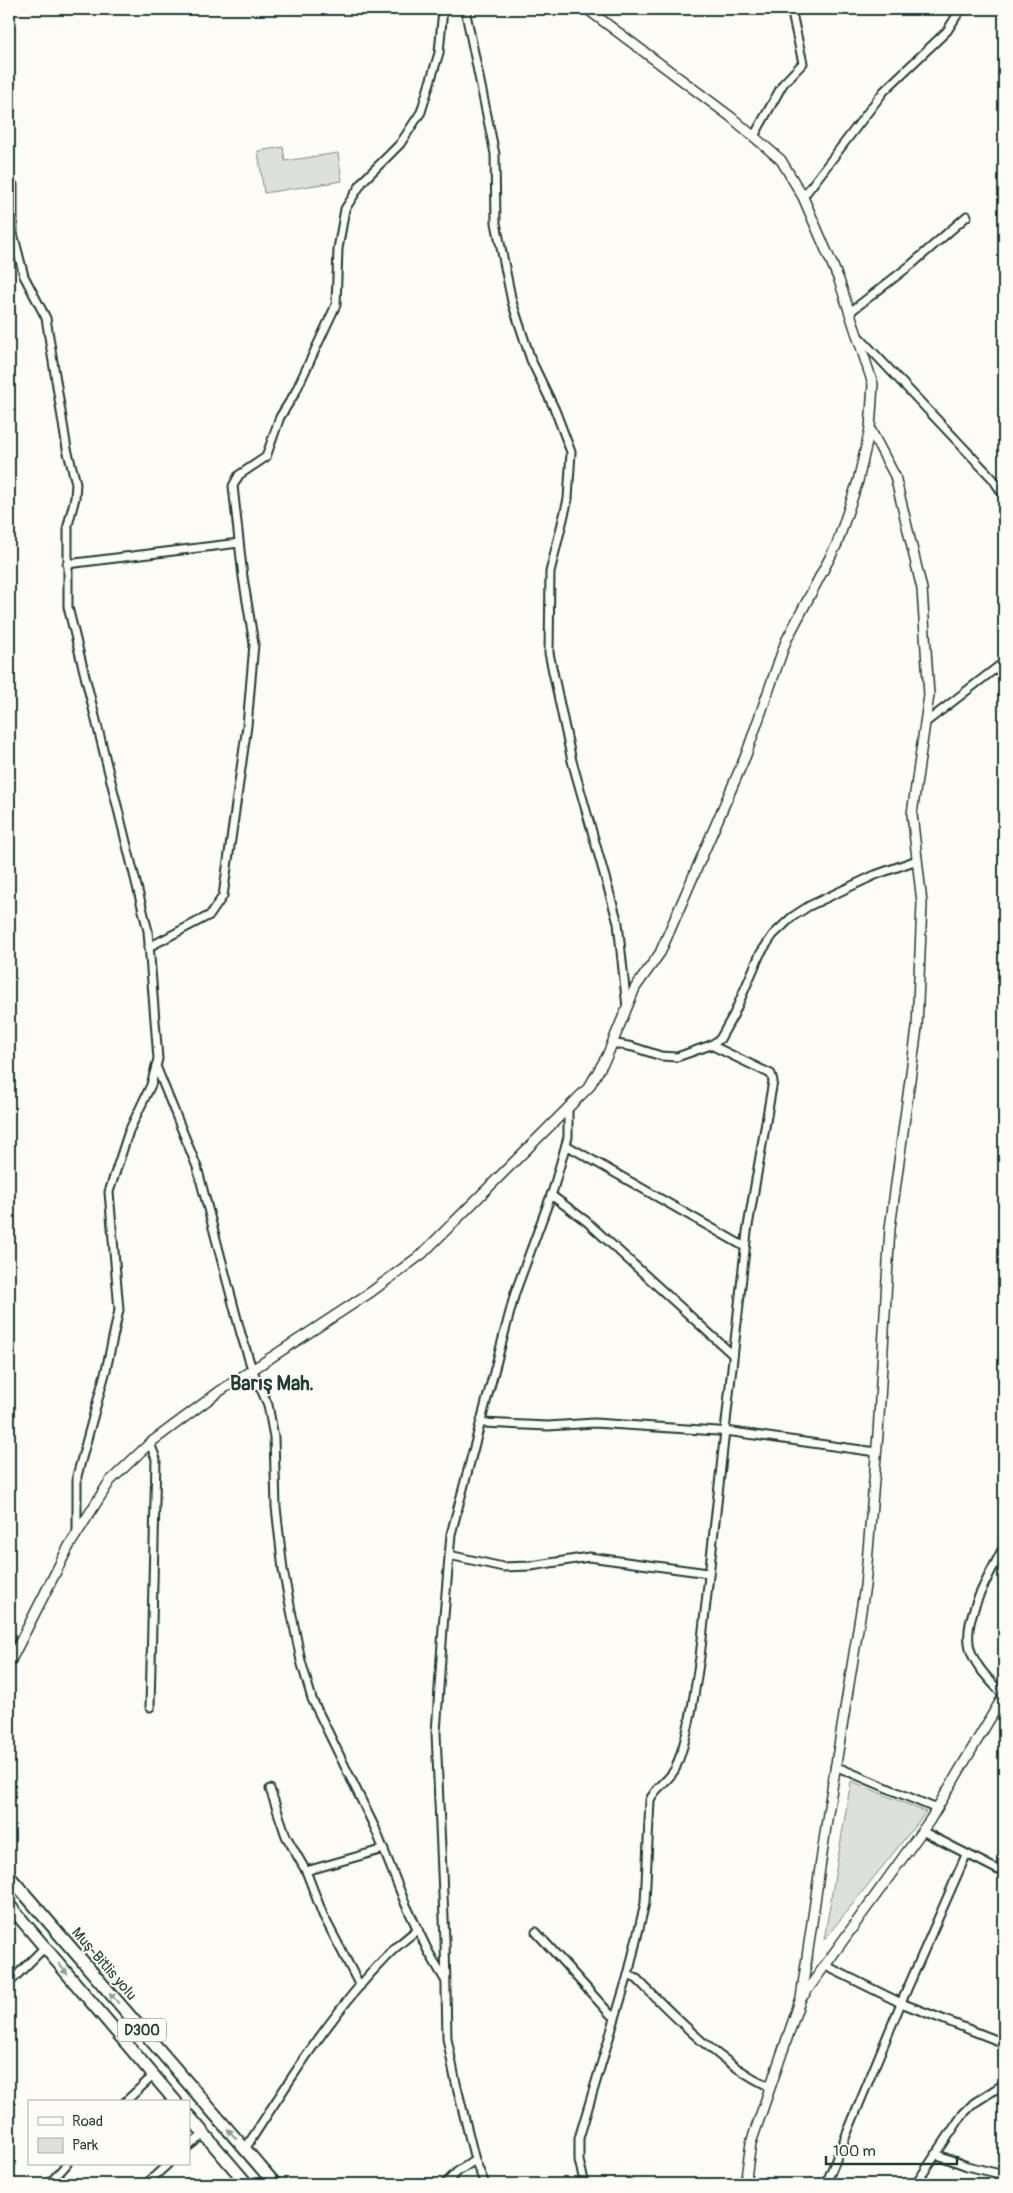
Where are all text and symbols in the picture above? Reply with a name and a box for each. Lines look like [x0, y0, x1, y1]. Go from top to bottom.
district label: Barış Mah. [230, 1371, 314, 1396]
street label: Muş-Bitlis yolu [67, 1924, 141, 2004]
one-way arrow [57, 1962, 69, 1974]
one-way arrow [109, 1992, 120, 2005]
road number: D300 [118, 2018, 166, 2042]
legend [28, 2100, 190, 2166]
text: Road [72, 2112, 103, 2131]
one-way arrow [226, 2129, 238, 2141]
scale bar [826, 2133, 957, 2165]
text: Park [72, 2136, 99, 2155]
text: 100 m [833, 2142, 876, 2161]

